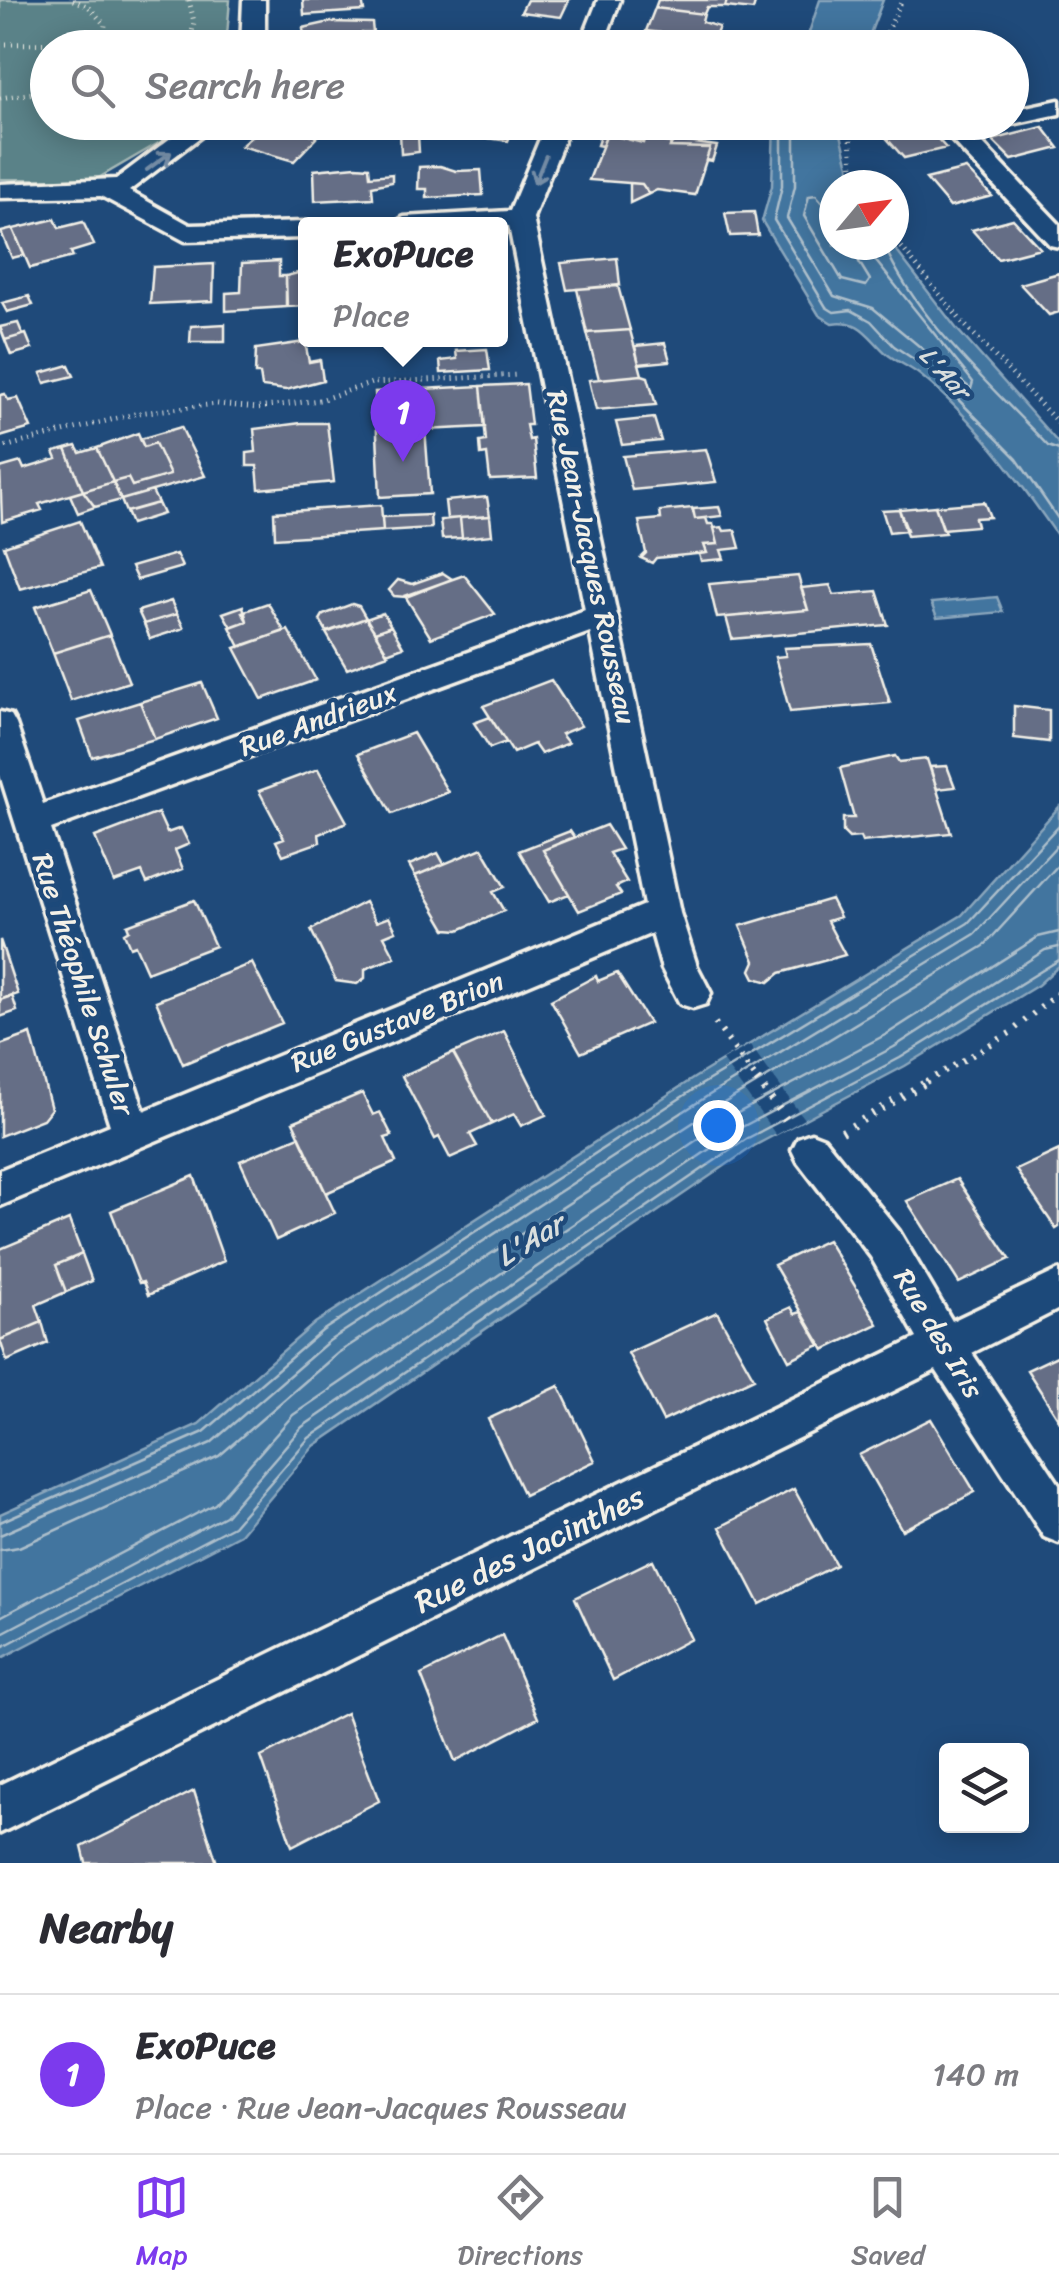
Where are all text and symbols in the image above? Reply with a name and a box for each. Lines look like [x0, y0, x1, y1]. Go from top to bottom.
search box [30, 30, 1029, 140]
text: Search here [145, 52, 345, 119]
icon: search [65, 58, 120, 113]
one-way arrow [145, 151, 172, 172]
one-way arrow [529, 154, 547, 185]
north arrow [819, 170, 909, 260]
popup [298, 217, 508, 347]
text: ExoPuce [333, 220, 473, 287]
text: Place [333, 287, 410, 344]
water label: L'Aar [908, 335, 985, 413]
pin: 1 [370, 380, 436, 462]
street label: Rue Jean-Jacques Rousseau [532, 385, 651, 729]
street label: Rue Andrieux [232, 668, 405, 771]
street label: Rue Théophile Schuler [18, 847, 150, 1123]
street label: Rue Gustave Brion [283, 956, 511, 1087]
your location [693, 1100, 744, 1151]
water label: L'Aar [485, 1195, 580, 1282]
street label: Rue des Iris [880, 1258, 997, 1408]
street label: Rue des Jacinthes [404, 1469, 655, 1630]
map controls [939, 1743, 1029, 1833]
button: layers [939, 1743, 1029, 1833]
text: Nearby [40, 1891, 173, 1965]
text: ExoPuce [135, 2012, 276, 2079]
text: 1 [66, 2046, 79, 2103]
text: 140 m [932, 2046, 1019, 2103]
text: Place · Rue Jean-Jacques Rousseau [135, 2079, 627, 2136]
tab: Map [134, 2170, 189, 2279]
tab: Directions [457, 2170, 583, 2279]
tab: Saved [851, 2170, 925, 2279]

